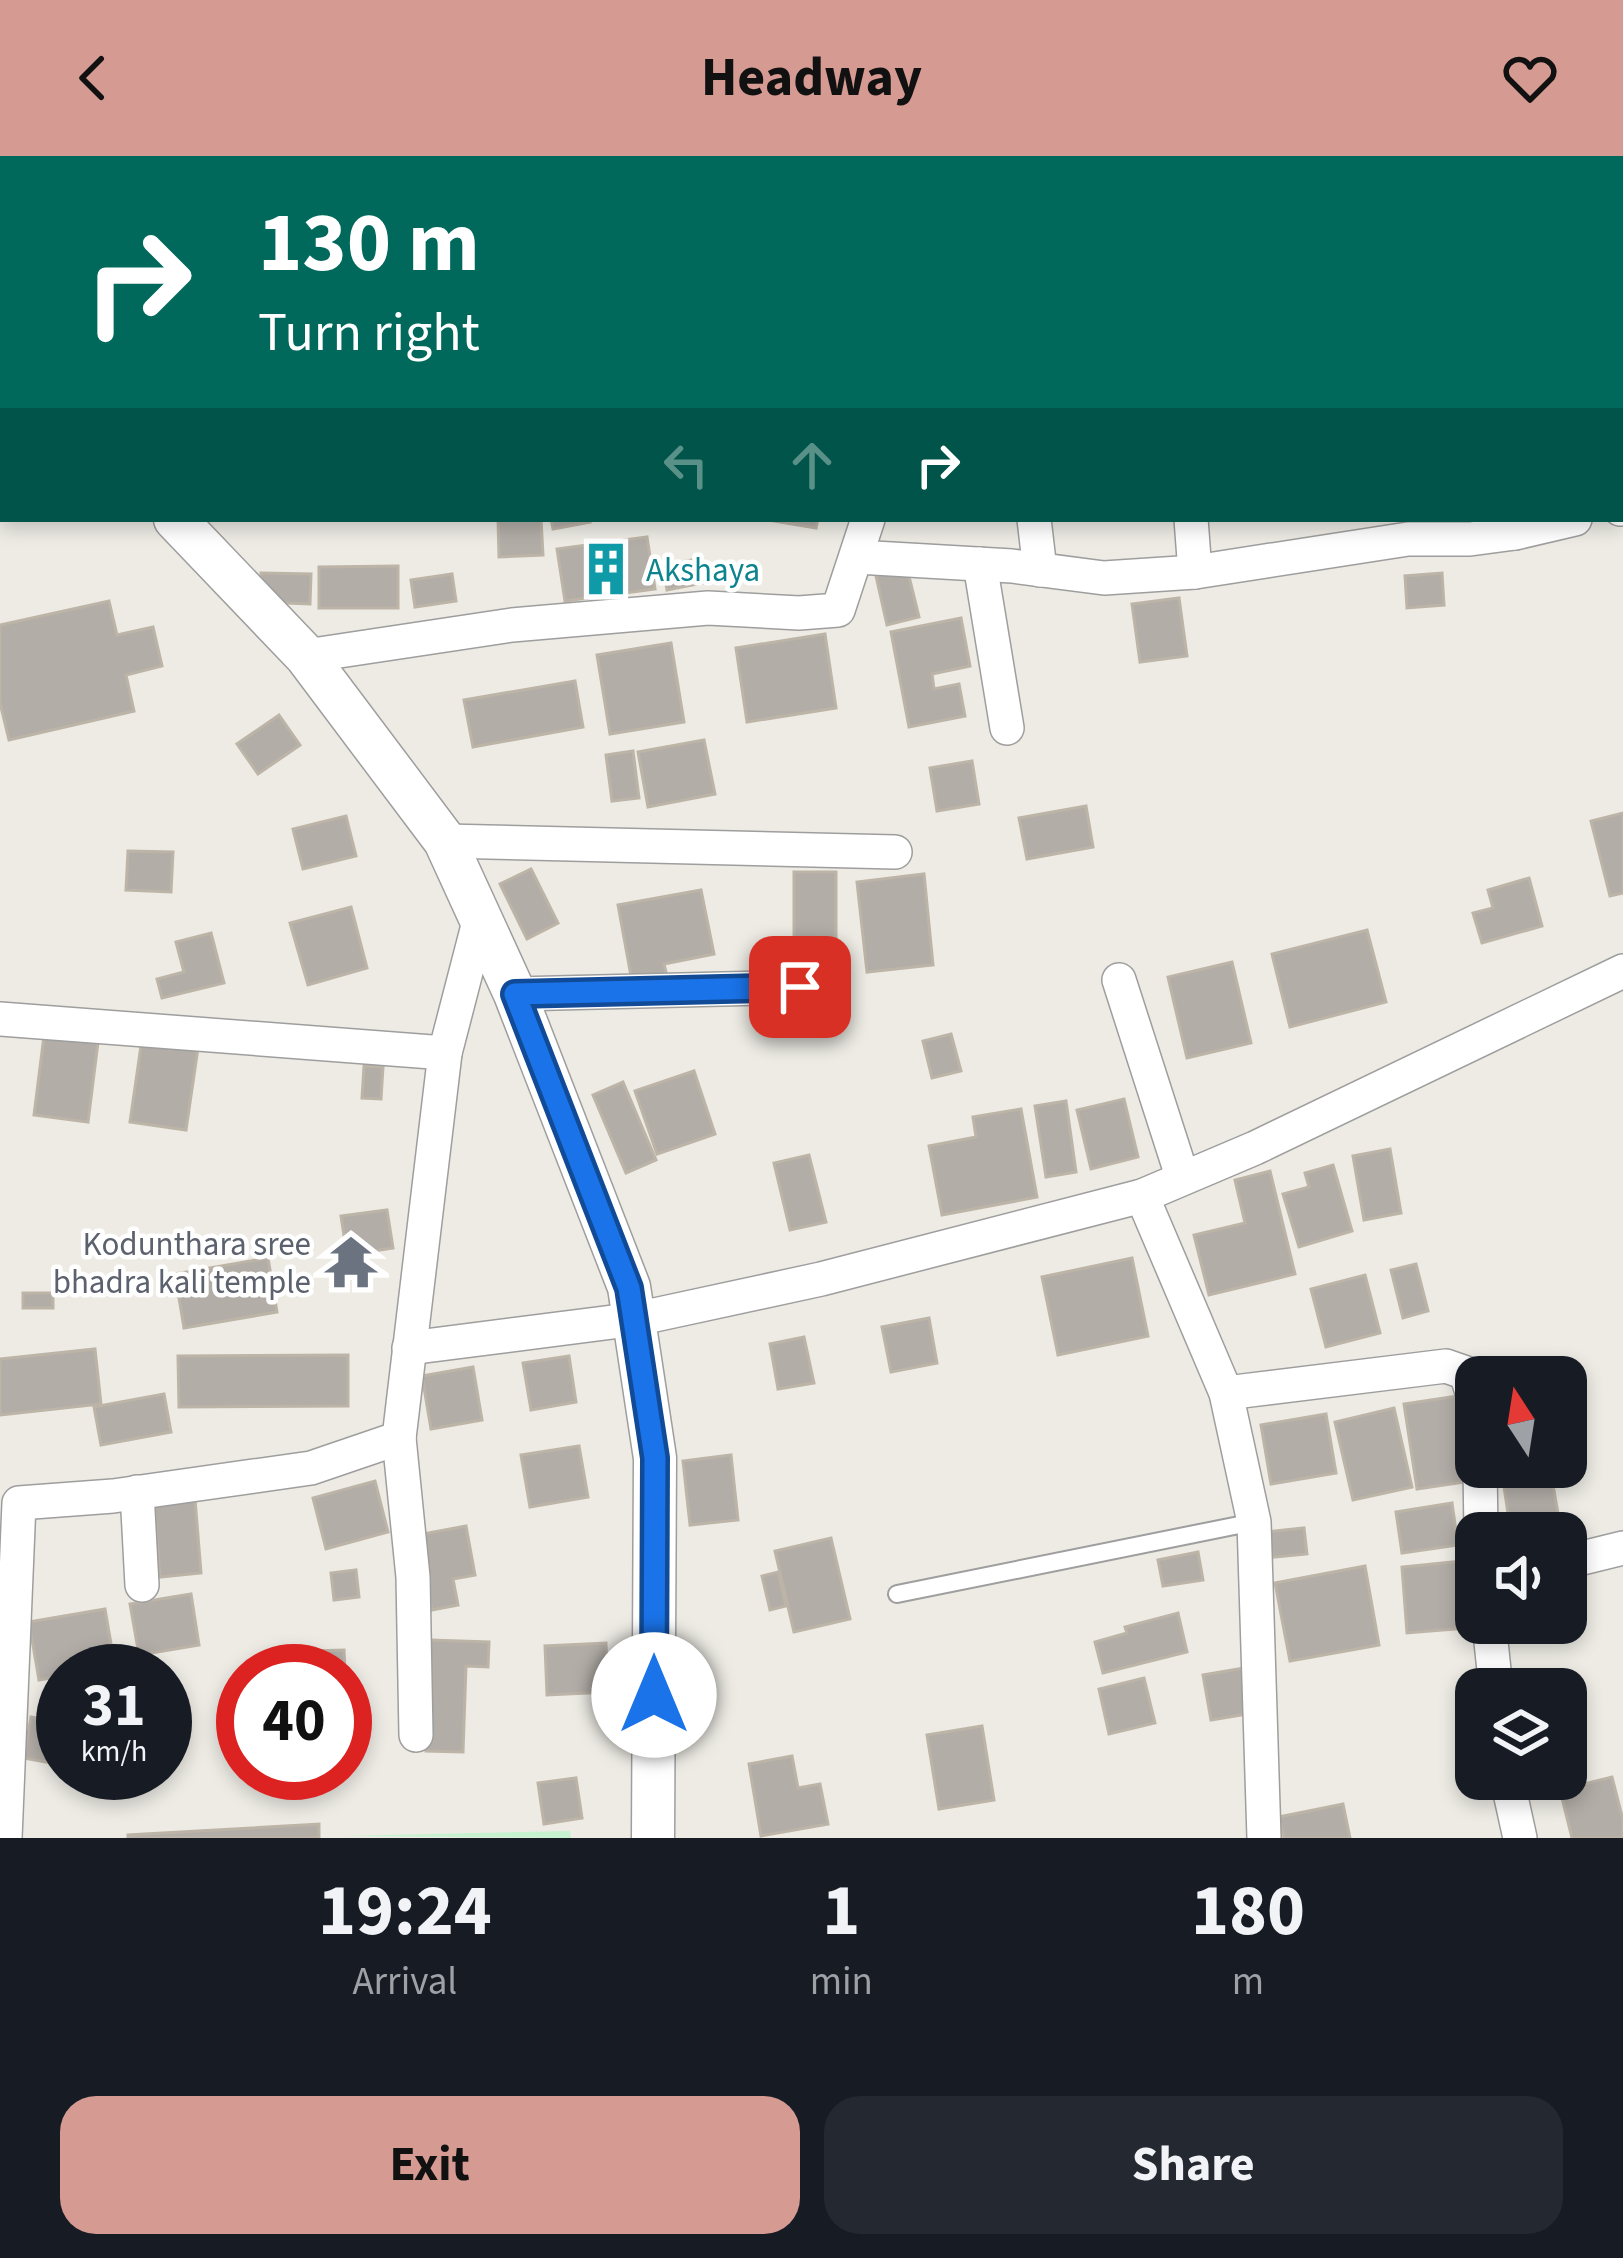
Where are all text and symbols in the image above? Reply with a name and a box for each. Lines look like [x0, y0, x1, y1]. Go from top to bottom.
text: Headway [701, 40, 922, 117]
icon: back [60, 45, 126, 111]
icon: heart [1497, 45, 1563, 111]
text: 130 m [258, 184, 480, 304]
icon: right [60, 204, 216, 360]
text: Turn right [258, 295, 480, 372]
icon: left [653, 432, 719, 498]
icon: ahead [779, 432, 845, 498]
icon: right [905, 432, 971, 498]
building icon: Akshaya [577, 540, 635, 598]
place label: Akshaya [646, 547, 760, 594]
pin [749, 936, 851, 1038]
icon: arrive [767, 954, 833, 1020]
place label: Kodunthara sree bhadra kali temple [53, 1221, 311, 1306]
temple icon: Kodunthara sree bhadra kali temple [322, 1233, 380, 1291]
north arrow [1455, 1356, 1587, 1488]
map controls [1455, 1356, 1587, 1800]
button: sound [1455, 1512, 1587, 1644]
position arrow [591, 1632, 717, 1758]
speed limit sign: 40 [216, 1644, 372, 1800]
text: 31 [82, 1664, 146, 1749]
button: layers [1455, 1668, 1587, 1800]
text: km/h [81, 1730, 147, 1773]
text: 19:24 [318, 1860, 492, 1963]
text: 1 [822, 1860, 860, 1963]
text: 180 [1191, 1860, 1305, 1963]
text: Arrival [352, 1954, 457, 2010]
text: min [810, 1954, 873, 2010]
text: m [1232, 1954, 1264, 2010]
button: Exit [60, 2096, 800, 2234]
button: Share [824, 2096, 1563, 2234]

